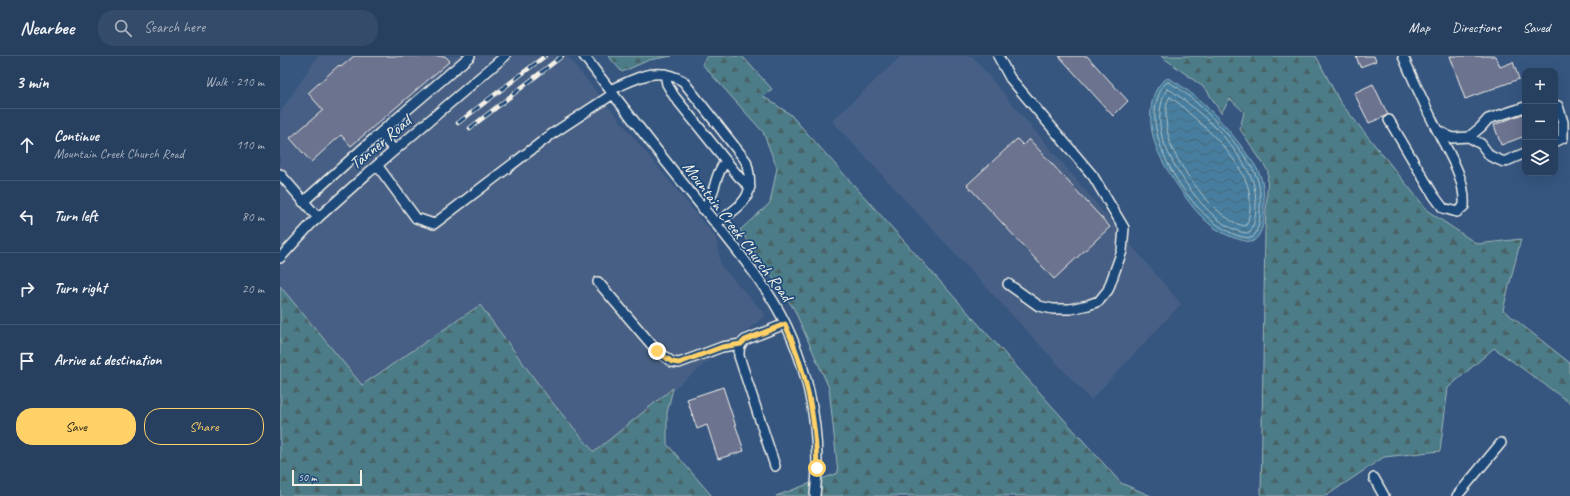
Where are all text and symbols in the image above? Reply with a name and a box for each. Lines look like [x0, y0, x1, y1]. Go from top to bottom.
search box [98, 10, 378, 46]
text: Nearbee [20, 16, 74, 40]
icon: search [112, 17, 134, 39]
text: Search here [144, 18, 205, 37]
text: Map [1409, 19, 1430, 36]
text: Directions [1452, 19, 1501, 36]
text: Saved [1523, 19, 1550, 36]
map controls [1522, 68, 1558, 176]
button: + [1522, 68, 1558, 104]
text: 3 min [16, 72, 49, 93]
text: Walk · 210 m [205, 74, 264, 90]
button: − [1522, 104, 1558, 140]
street label: Tanner Road [345, 109, 417, 174]
text: Continue [54, 127, 99, 146]
icon: ahead [16, 134, 38, 156]
text: 110 m [236, 137, 264, 153]
button: layers [1522, 140, 1558, 176]
text: Mountain Creek Church Road [54, 146, 184, 162]
street label: Mountain Creek Church Road [678, 157, 799, 307]
icon: left [16, 206, 38, 228]
text: Turn left [54, 207, 97, 226]
text: 80 m [242, 209, 264, 225]
icon: right [16, 278, 38, 300]
text: Turn right [54, 279, 107, 298]
text: 20 m [242, 281, 264, 297]
route end [648, 342, 666, 360]
icon: arrive [16, 350, 38, 372]
text: Arrive at destination [54, 351, 161, 370]
button: Save [16, 408, 136, 445]
button: Share [144, 408, 264, 445]
route start [808, 459, 826, 477]
scale bar [292, 468, 362, 487]
text: 50 m [298, 470, 317, 484]

